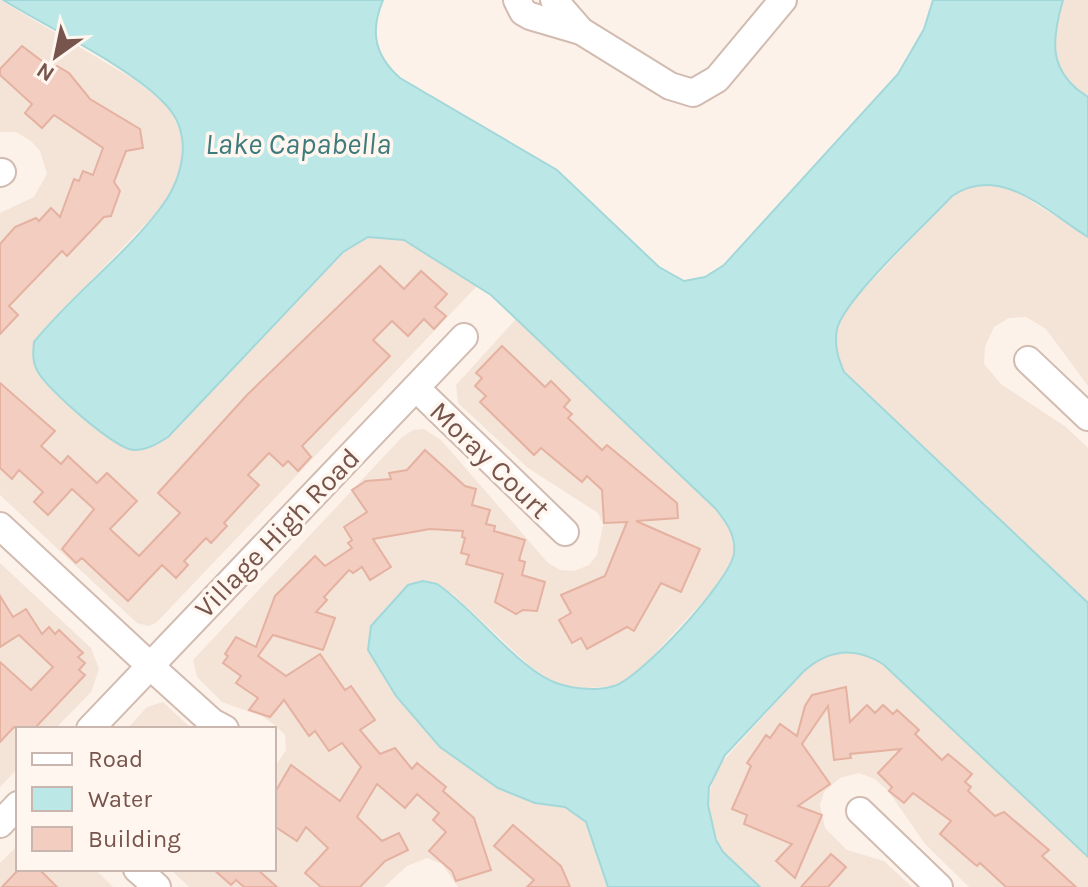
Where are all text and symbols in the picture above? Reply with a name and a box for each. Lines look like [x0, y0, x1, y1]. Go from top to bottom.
north arrow [16, 16, 96, 96]
text: N [32, 57, 59, 87]
water label: Lake Capabella [205, 126, 391, 162]
street label: Moray Court [423, 395, 557, 525]
street label: Village High Road [188, 441, 366, 625]
legend [16, 727, 276, 871]
text: Road [88, 745, 143, 773]
text: Water [88, 785, 152, 813]
text: Building [88, 825, 181, 853]

